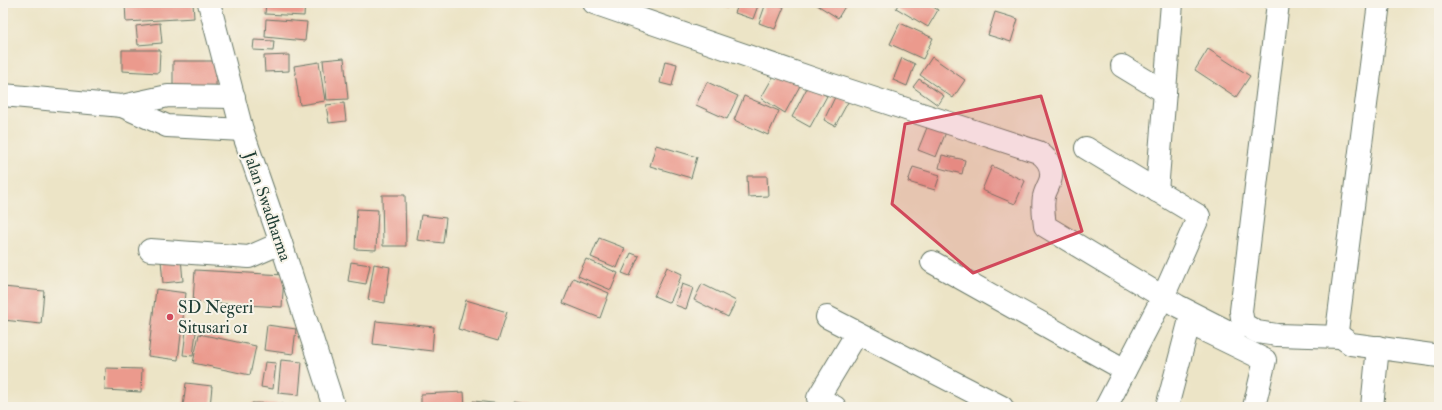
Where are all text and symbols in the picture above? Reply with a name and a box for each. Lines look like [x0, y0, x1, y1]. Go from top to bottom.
street label: Jalan Swadharma [238, 148, 296, 265]
place label: SD Negeri Situsari 01 [178, 297, 254, 338]
marker: SD Negeri Situsari 01 [165, 312, 175, 322]

